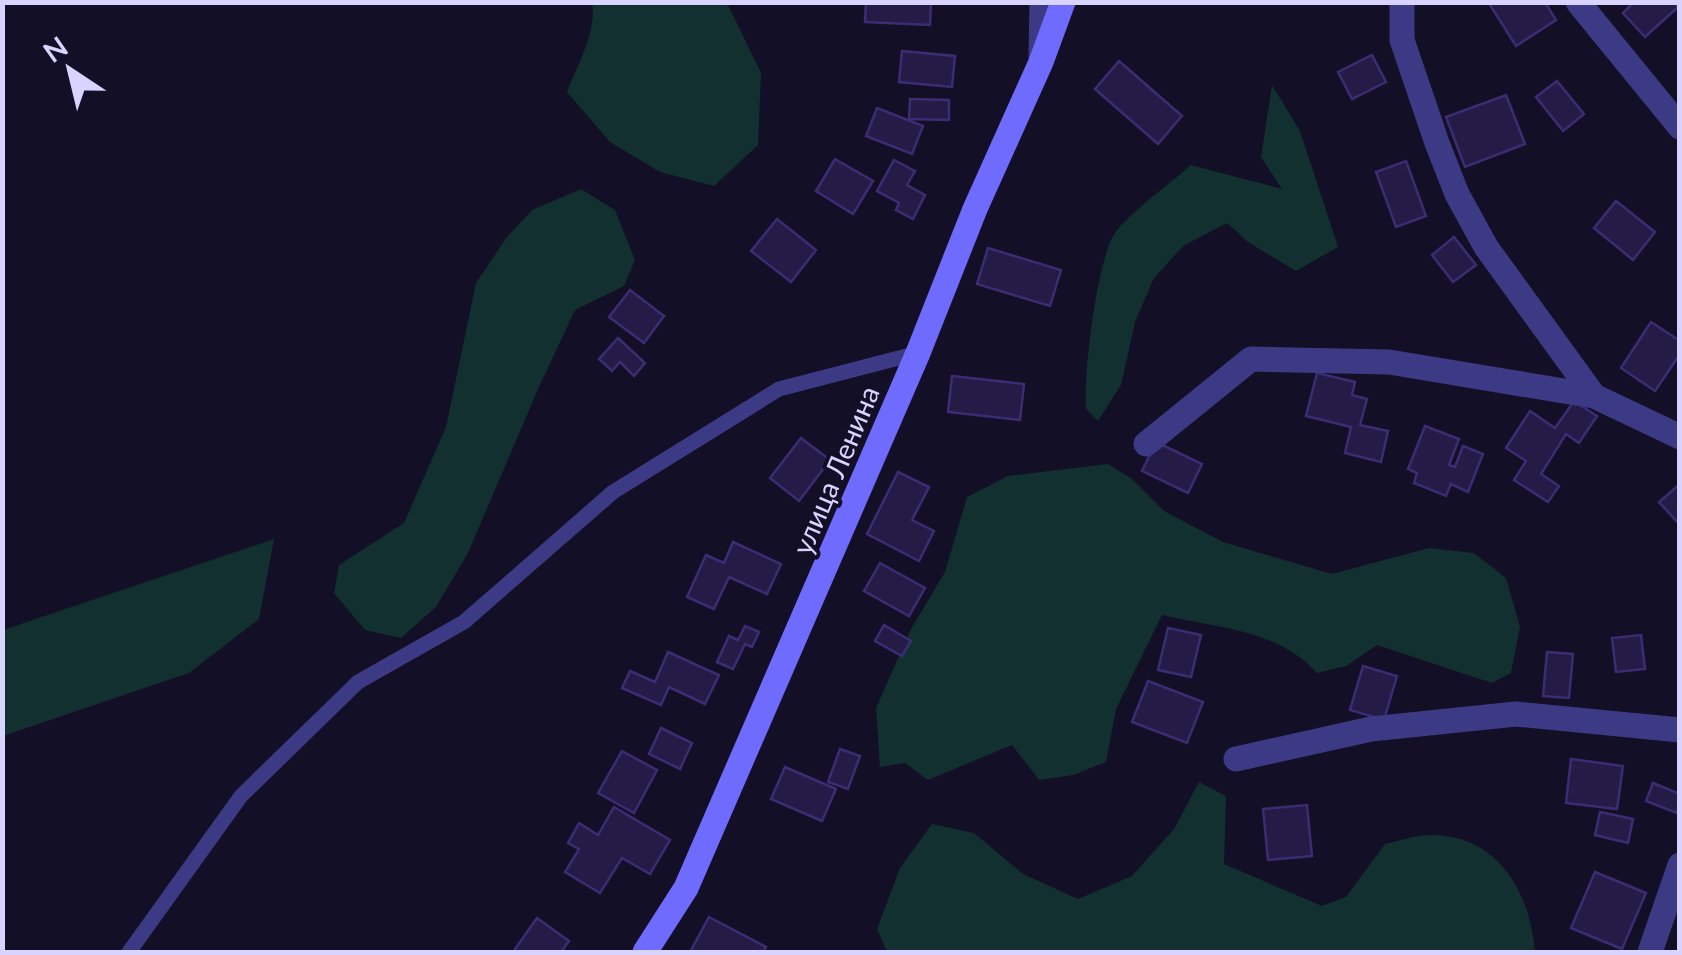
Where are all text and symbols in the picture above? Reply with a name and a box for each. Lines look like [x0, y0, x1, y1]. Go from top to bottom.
north arrow [20, 20, 120, 120]
text: N [36, 29, 74, 69]
street label: улица Ленина [784, 381, 886, 559]

